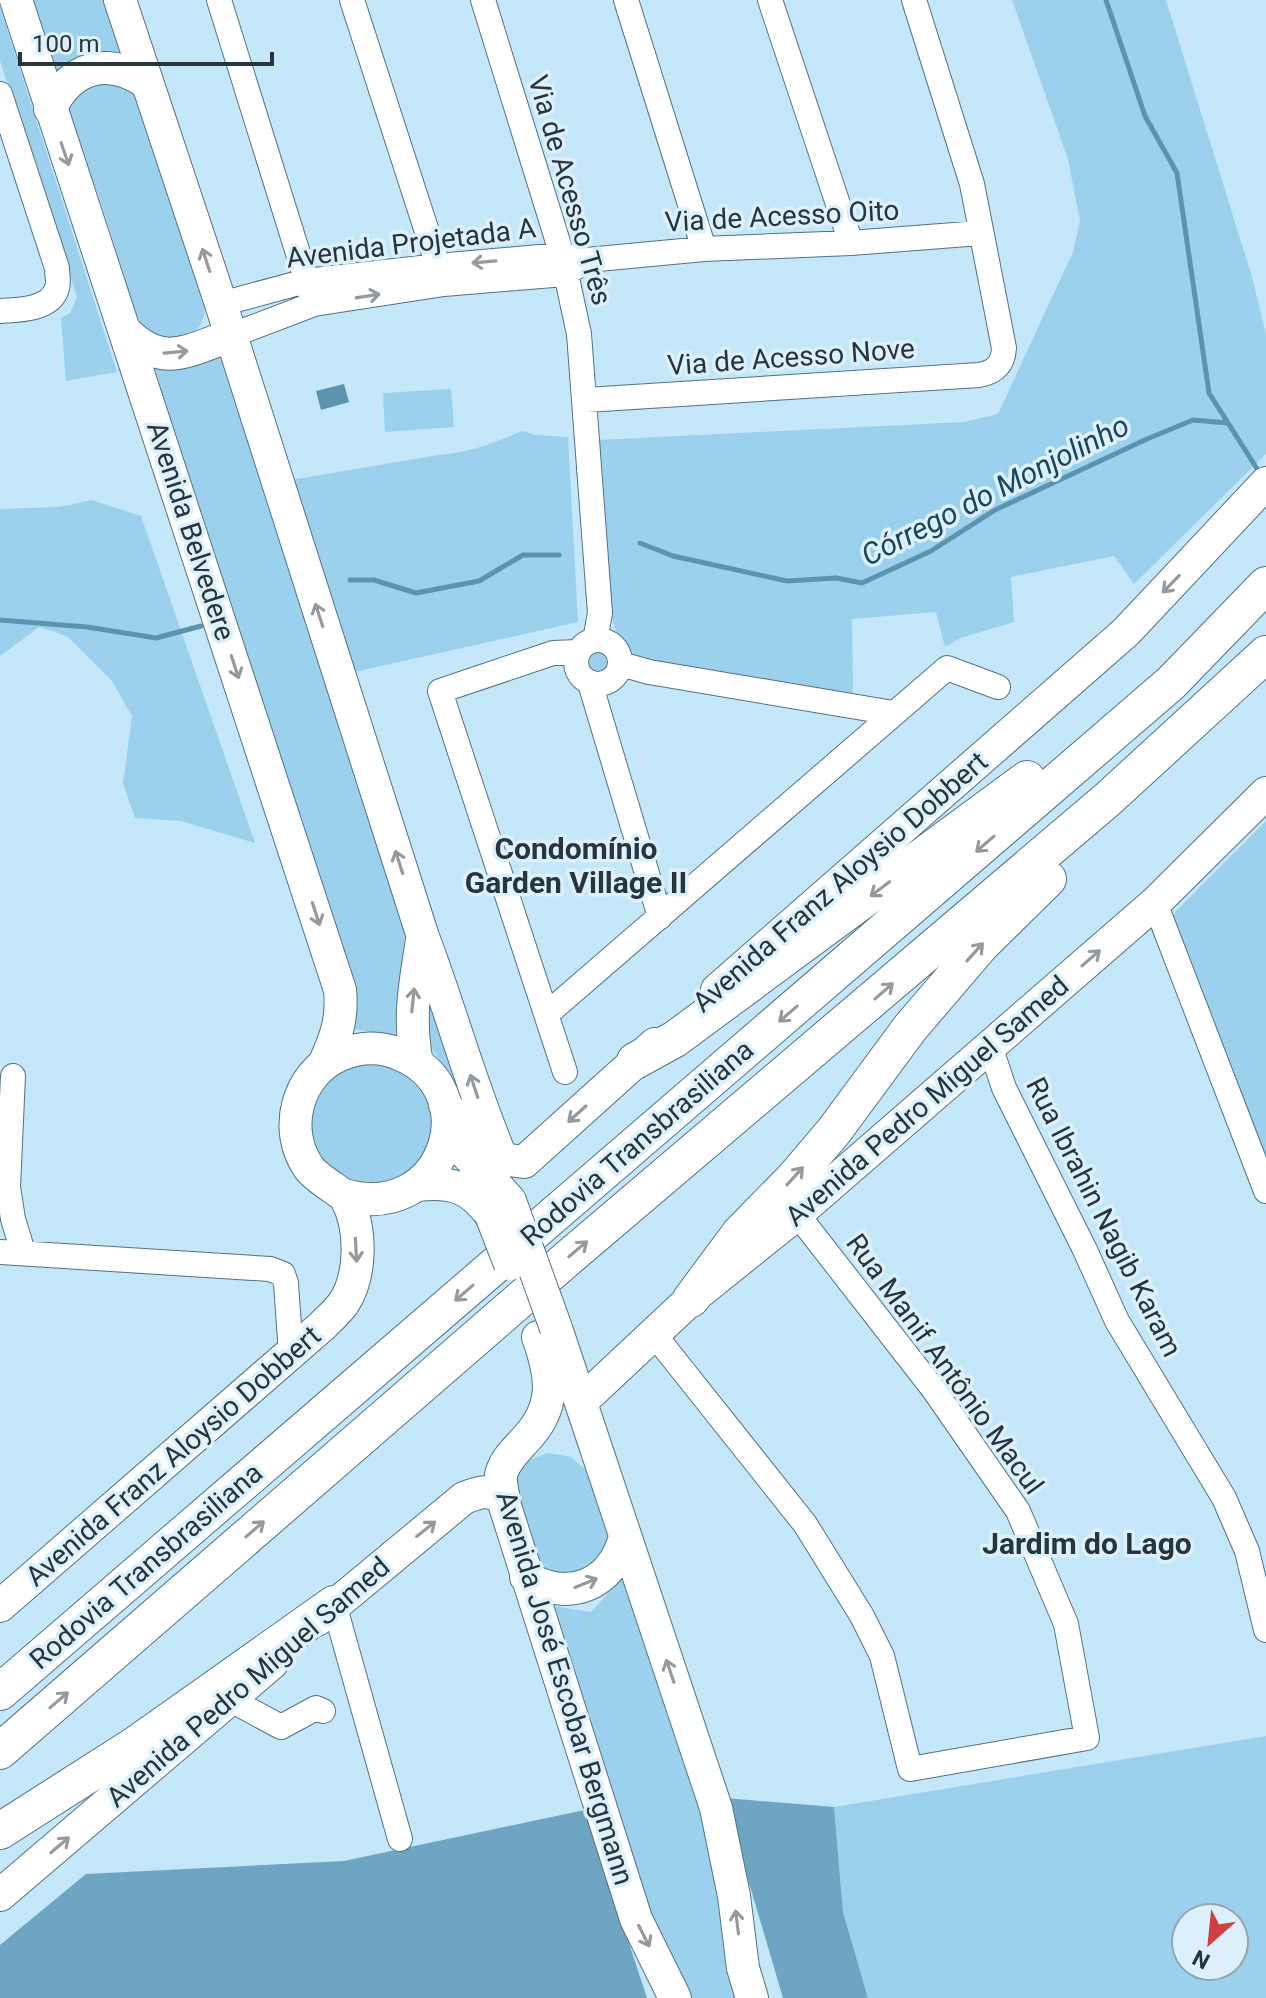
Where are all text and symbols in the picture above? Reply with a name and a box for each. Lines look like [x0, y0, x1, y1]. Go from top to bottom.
scale bar [20, 16, 272, 66]
text: 100 m [32, 30, 99, 58]
street label: Via de Acesso Três [521, 71, 619, 309]
one-way arrow [59, 141, 74, 166]
street label: Via de Acesso Oito [664, 193, 900, 239]
street label: Avenida Projetada A [284, 211, 538, 275]
one-way arrow [198, 248, 213, 273]
one-way arrow [471, 255, 498, 270]
one-way arrow [354, 288, 380, 303]
street label: Via de Acesso Nove [666, 332, 916, 382]
one-way arrow [163, 345, 189, 360]
water label: Córrego do Monjolinho [855, 407, 1135, 573]
street label: Avenida Belvedere [140, 417, 242, 645]
one-way arrow [1162, 574, 1181, 594]
one-way arrow [311, 603, 326, 628]
one-way arrow [229, 654, 244, 679]
street label: Avenida Franz Aloysio Dobbert [686, 745, 994, 1019]
district label: Condomínio Garden Village II [465, 831, 687, 900]
one-way arrow [975, 835, 995, 853]
one-way arrow [391, 850, 406, 876]
one-way arrow [870, 881, 891, 898]
one-way arrow [309, 901, 324, 926]
one-way arrow [966, 942, 984, 962]
one-way arrow [1080, 950, 1101, 968]
street label: Avenida Pedro Miguel Samed [779, 969, 1075, 1233]
one-way arrow [873, 982, 894, 1000]
one-way arrow [406, 987, 421, 1014]
one-way arrow [778, 1004, 798, 1022]
street label: Rodovia Transbrasiliana [514, 1033, 760, 1253]
street label: Rua Ibrahin Nagib Karam [1019, 1072, 1189, 1362]
one-way arrow [466, 1074, 480, 1099]
one-way arrow [568, 1104, 588, 1122]
one-way arrow [785, 1166, 804, 1187]
street label: Rua Manif Antônio Macul [839, 1227, 1051, 1501]
one-way arrow [349, 1236, 364, 1263]
one-way arrow [568, 1240, 588, 1258]
one-way arrow [454, 1284, 474, 1302]
street label: Avenida Franz Aloysio Dobbert [19, 1319, 327, 1593]
street label: Rodovia Transbrasiliana [23, 1456, 269, 1676]
street label: Avenida José Escobar Bergmann [489, 1487, 641, 1889]
one-way arrow [245, 1520, 265, 1538]
one-way arrow [415, 1520, 436, 1538]
district label: Jardim do Lago [982, 1526, 1192, 1561]
street label: Avenida Pedro Miguel Samed [100, 1550, 396, 1814]
one-way arrow [573, 1575, 598, 1589]
one-way arrow [661, 1659, 676, 1684]
one-way arrow [48, 1691, 68, 1709]
one-way arrow [49, 1836, 69, 1854]
north arrow [1170, 1902, 1250, 1982]
one-way arrow [729, 1910, 744, 1935]
one-way arrow [637, 1923, 653, 1947]
text: N [1189, 1945, 1214, 1974]

